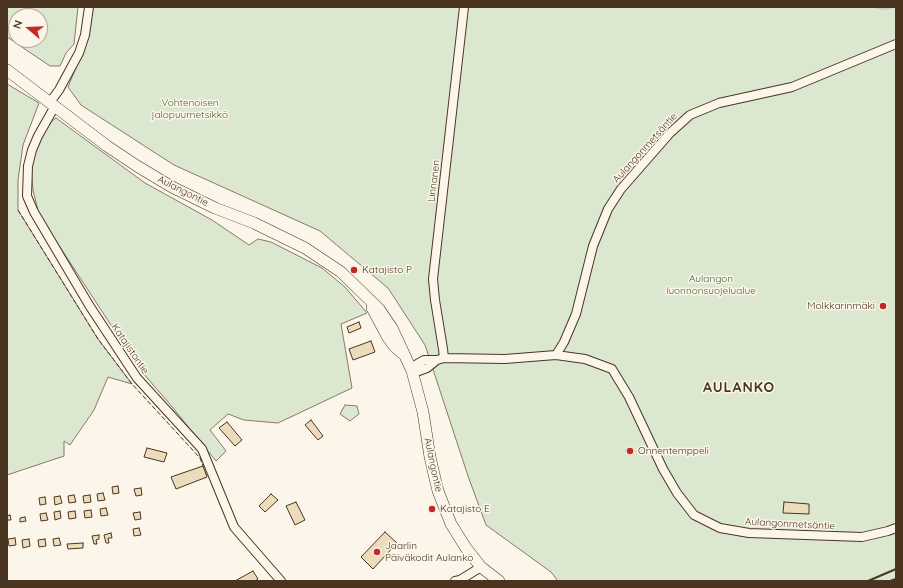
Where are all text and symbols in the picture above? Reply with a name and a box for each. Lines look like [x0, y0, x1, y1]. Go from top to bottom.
north arrow [8, 8, 48, 48]
text: N [10, 18, 26, 31]
park label: Vohtenoisen jalopuumetsikkö [152, 97, 228, 120]
street label: Aulangonmetsäntie [610, 110, 680, 186]
street label: Linnanen [425, 159, 443, 203]
street label: Aulangontie [156, 173, 210, 209]
place label: Katajisto P [362, 264, 412, 276]
marker: Katajisto P [349, 265, 359, 275]
park label: Aulangon luonnonsuojelualue [666, 273, 756, 296]
place label: Molkkarinmäki [807, 300, 875, 312]
marker: Molkkarinmäki [878, 301, 888, 311]
street label: Katajistontie [109, 322, 151, 376]
district label: AULANKO [703, 380, 775, 396]
street label: Aulangontie [421, 437, 445, 493]
place label: Onnentemppeli [638, 445, 709, 457]
marker: Onnentemppeli [625, 446, 635, 456]
place label: Katajisto E [440, 503, 490, 515]
marker: Katajisto E [427, 504, 437, 514]
street label: Aulangonmetsäntie [745, 516, 835, 532]
place label: Jaarlin Päiväkodit Aulanko [385, 540, 473, 564]
marker: Jaarlin Päiväkodit Aulanko [372, 547, 382, 557]

